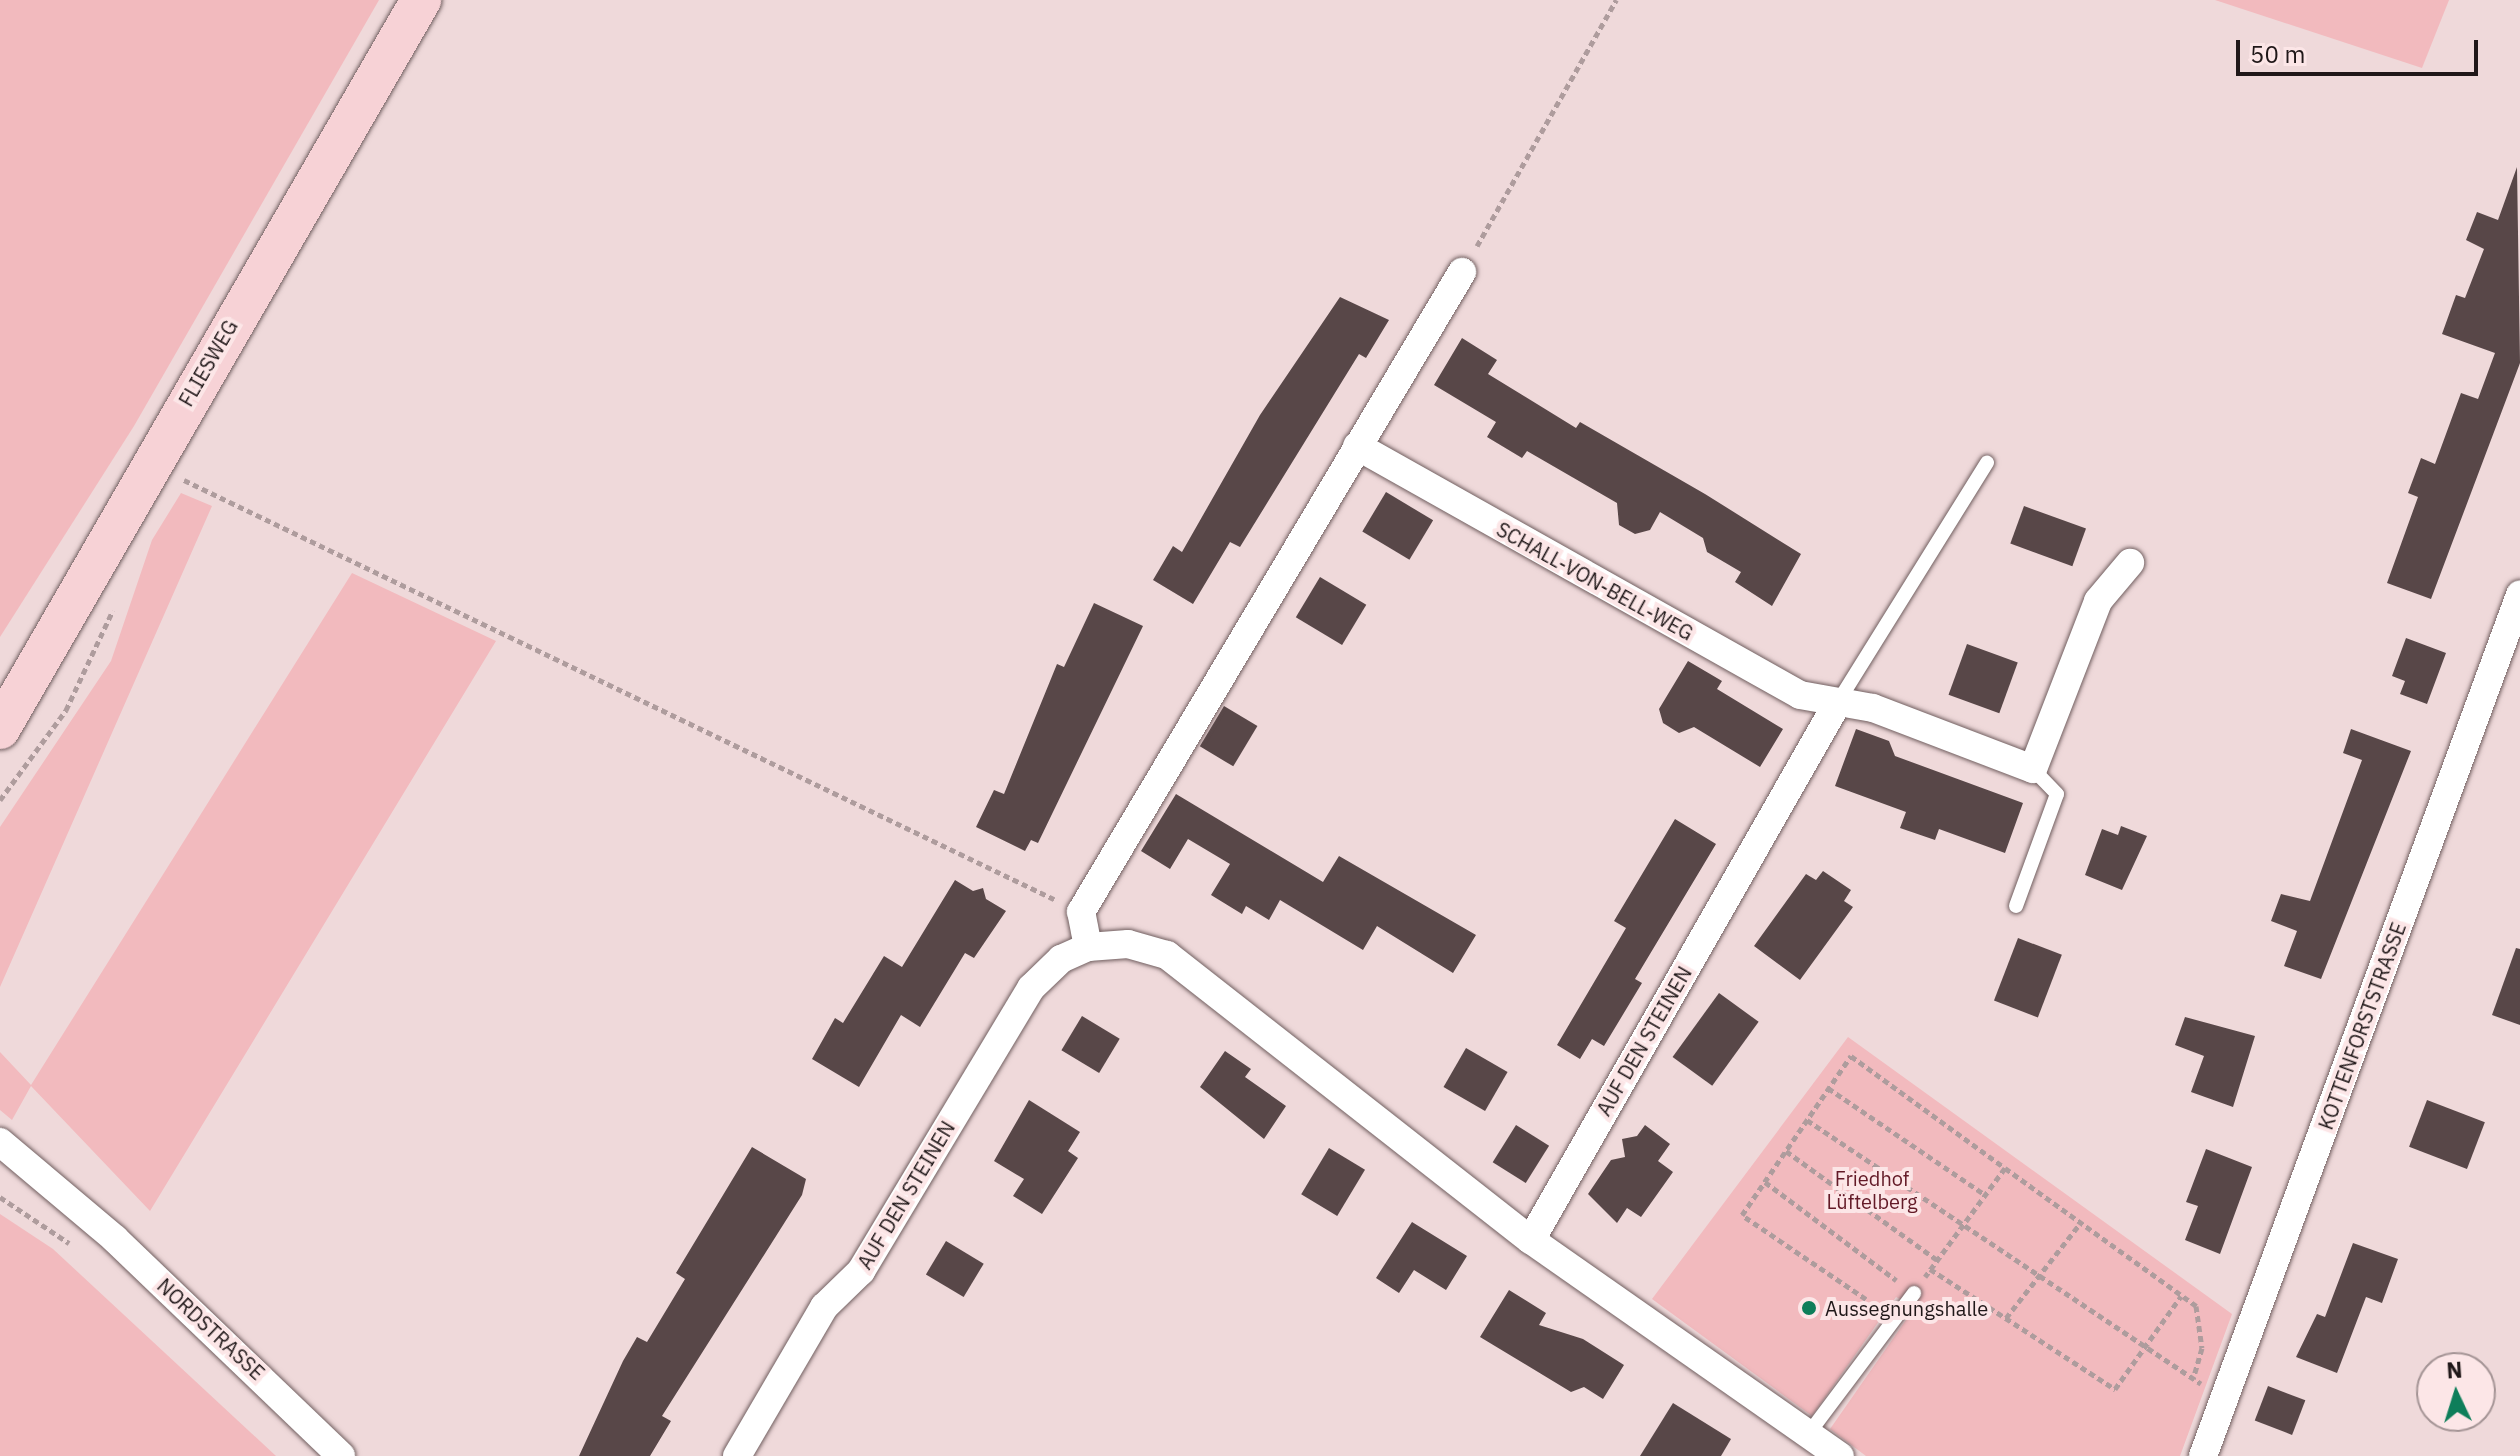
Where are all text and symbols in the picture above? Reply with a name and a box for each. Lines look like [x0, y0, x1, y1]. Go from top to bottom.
scale bar [2240, 24, 2482, 74]
text: 50 m [2250, 38, 2305, 70]
street label: FLIESWEG [174, 315, 242, 411]
street label: SCHALL-VON-BELL-WEG [1493, 517, 1697, 645]
street label: KOTTENFORSTSTRASSE [2313, 919, 2411, 1133]
street label: AUF DEN STEINEN [1592, 962, 1696, 1120]
street label: AUF DEN STEINEN [852, 1117, 960, 1273]
park label: Friedhof Lüftelberg [1826, 1166, 1918, 1213]
street label: NORDSTRASSE [152, 1273, 270, 1385]
place label: Aussegnungshalle [1825, 1296, 1988, 1320]
marker: Aussegnungshalle [1800, 1299, 1818, 1317]
north arrow [2416, 1352, 2496, 1432]
text: N [2445, 1355, 2463, 1385]

